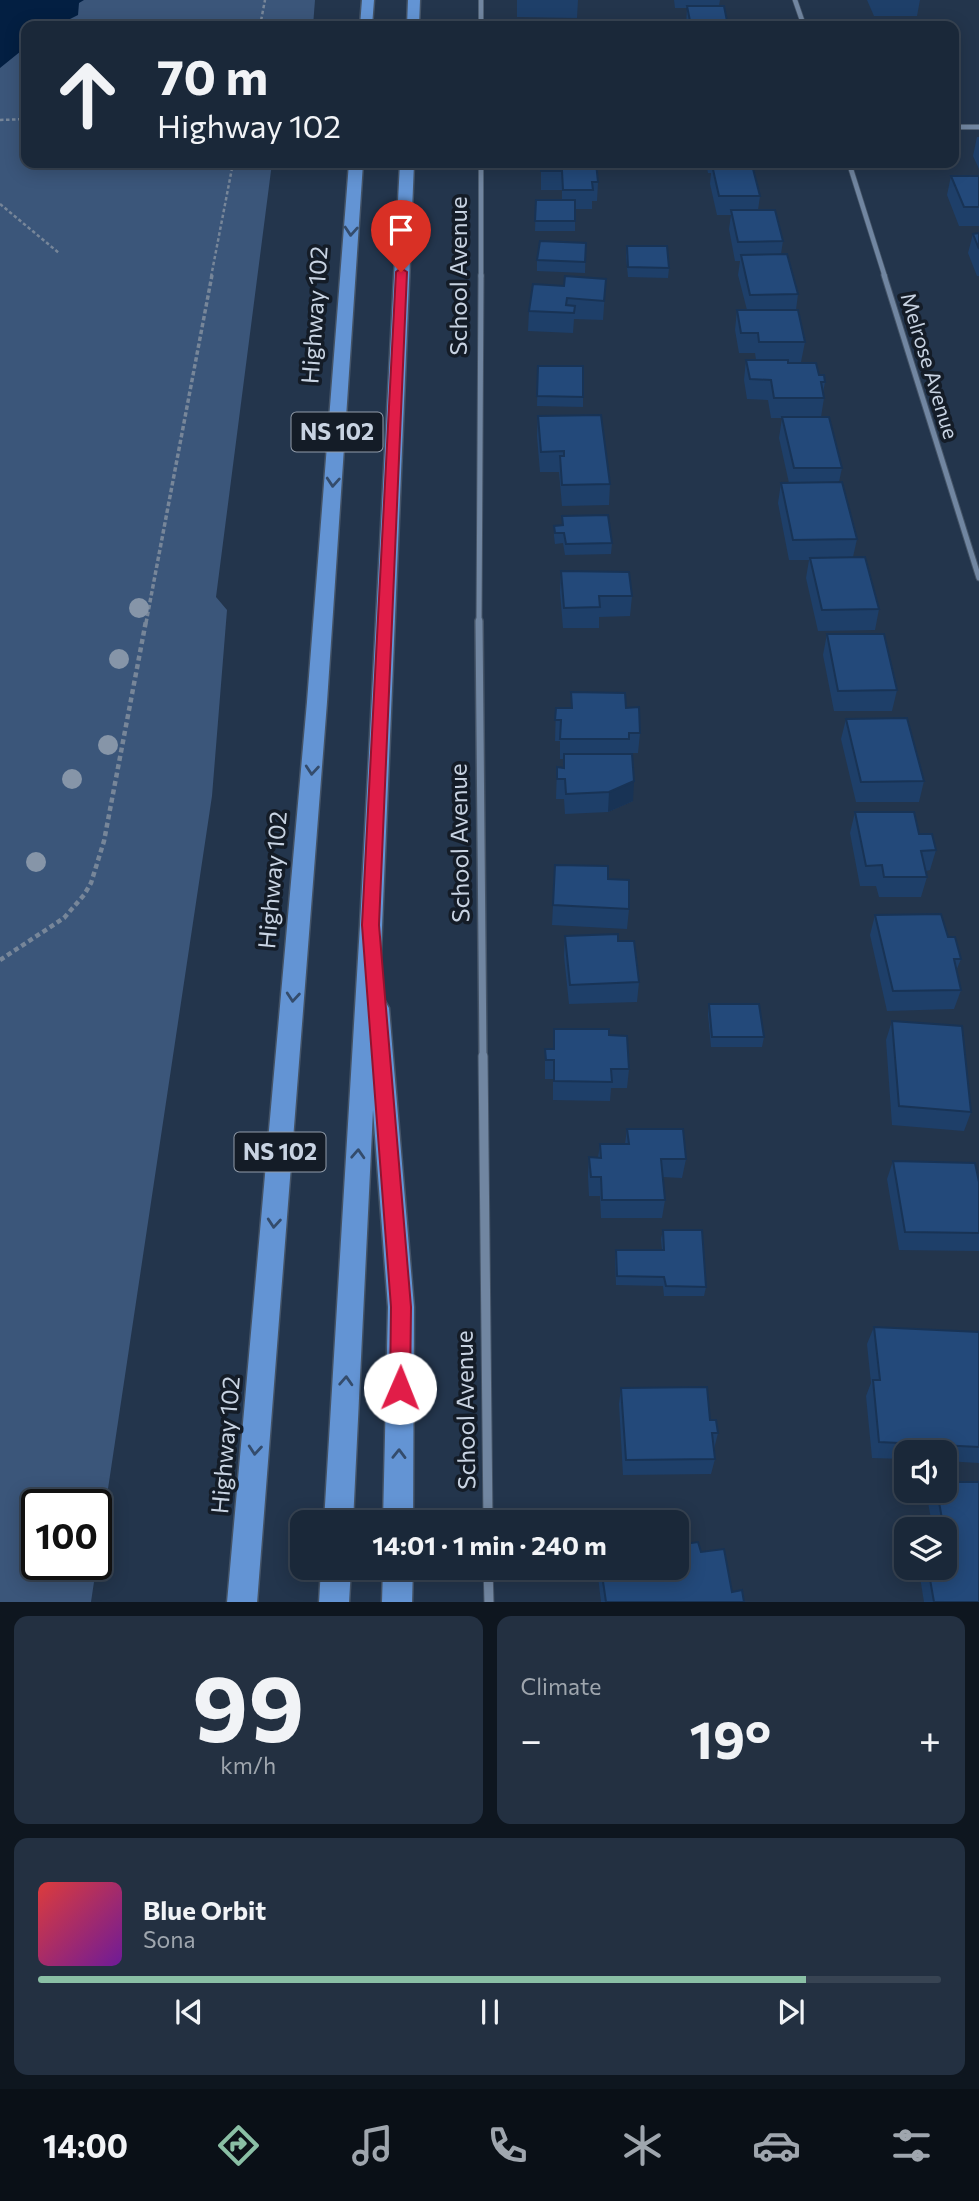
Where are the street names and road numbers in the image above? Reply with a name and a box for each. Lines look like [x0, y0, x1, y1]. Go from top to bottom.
street label: School Avenue [443, 196, 472, 356]
street label: Highway 102 [294, 245, 333, 385]
street label: Melrose Avenue [896, 289, 965, 442]
road number: NS 102 [292, 412, 382, 452]
street label: School Avenue [443, 763, 474, 923]
street label: Highway 102 [251, 810, 292, 950]
road number: NS 102 [234, 1133, 326, 1172]
street label: School Avenue [449, 1330, 480, 1490]
street label: Highway 102 [204, 1375, 245, 1515]

